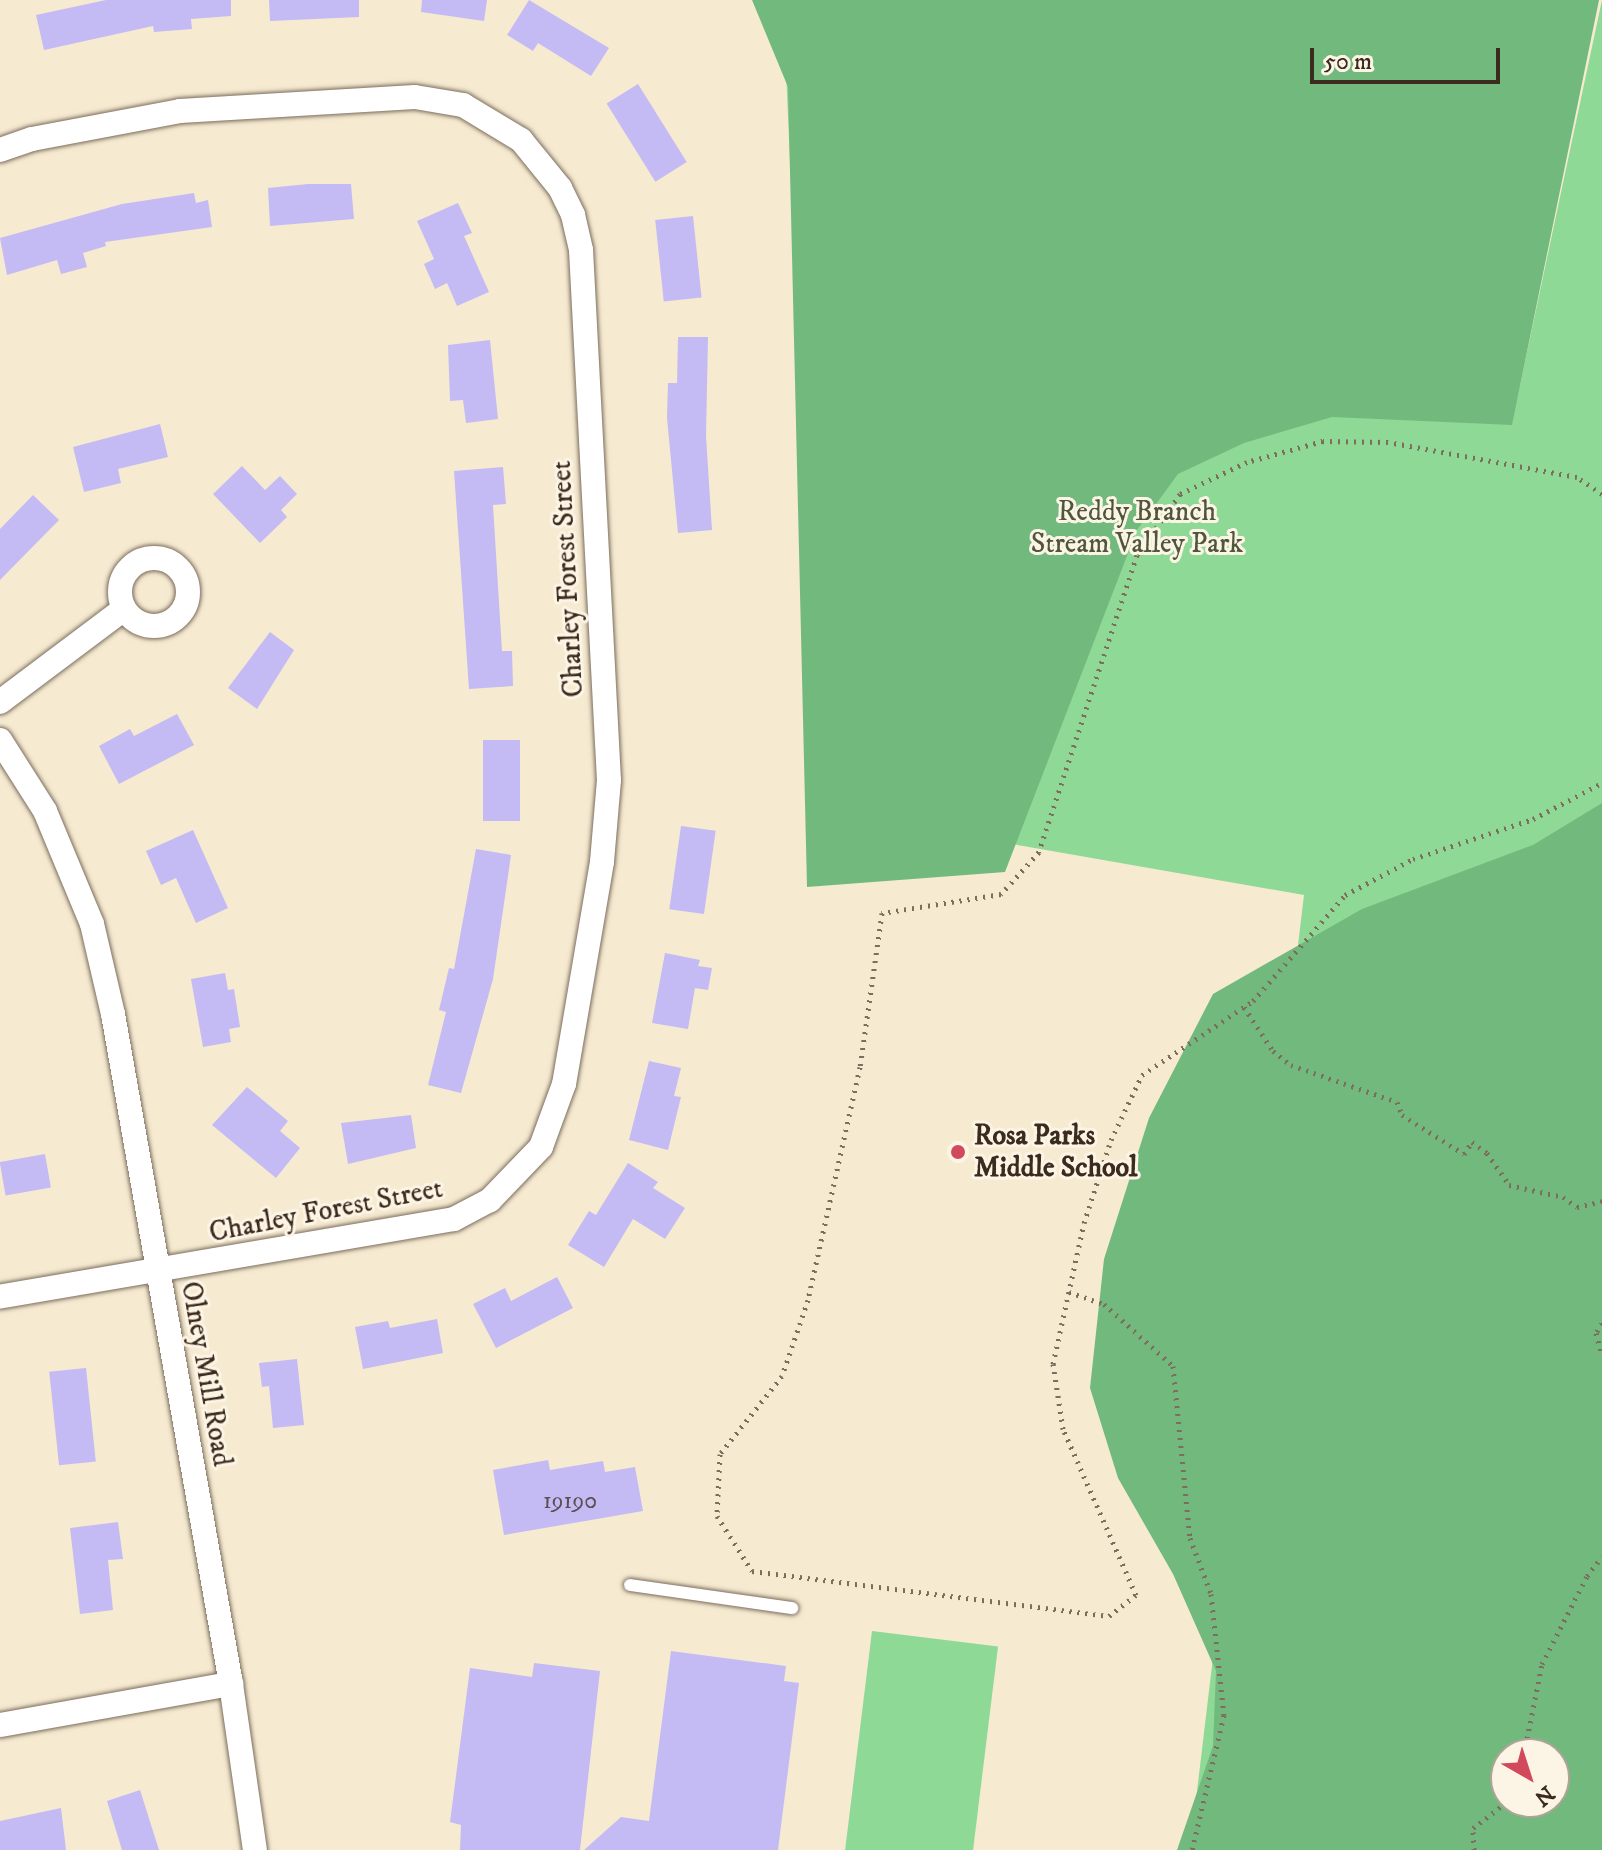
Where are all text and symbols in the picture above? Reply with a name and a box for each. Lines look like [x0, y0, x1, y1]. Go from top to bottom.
scale bar [1314, 32, 1504, 82]
text: 50 m [1324, 47, 1372, 77]
street label: Charley Forest Street [545, 460, 591, 698]
park label: Reddy Branch Stream Valley Park [1031, 495, 1243, 561]
place label: Rosa Parks Middle School [974, 1119, 1138, 1185]
marker: Rosa Parks Middle School [949, 1143, 967, 1161]
street label: Charley Forest Street [206, 1172, 446, 1250]
street label: Olney Mill Road [173, 1279, 239, 1469]
house number: 19190 [543, 1488, 597, 1516]
north arrow [1490, 1738, 1570, 1818]
text: N [1529, 1779, 1560, 1812]

